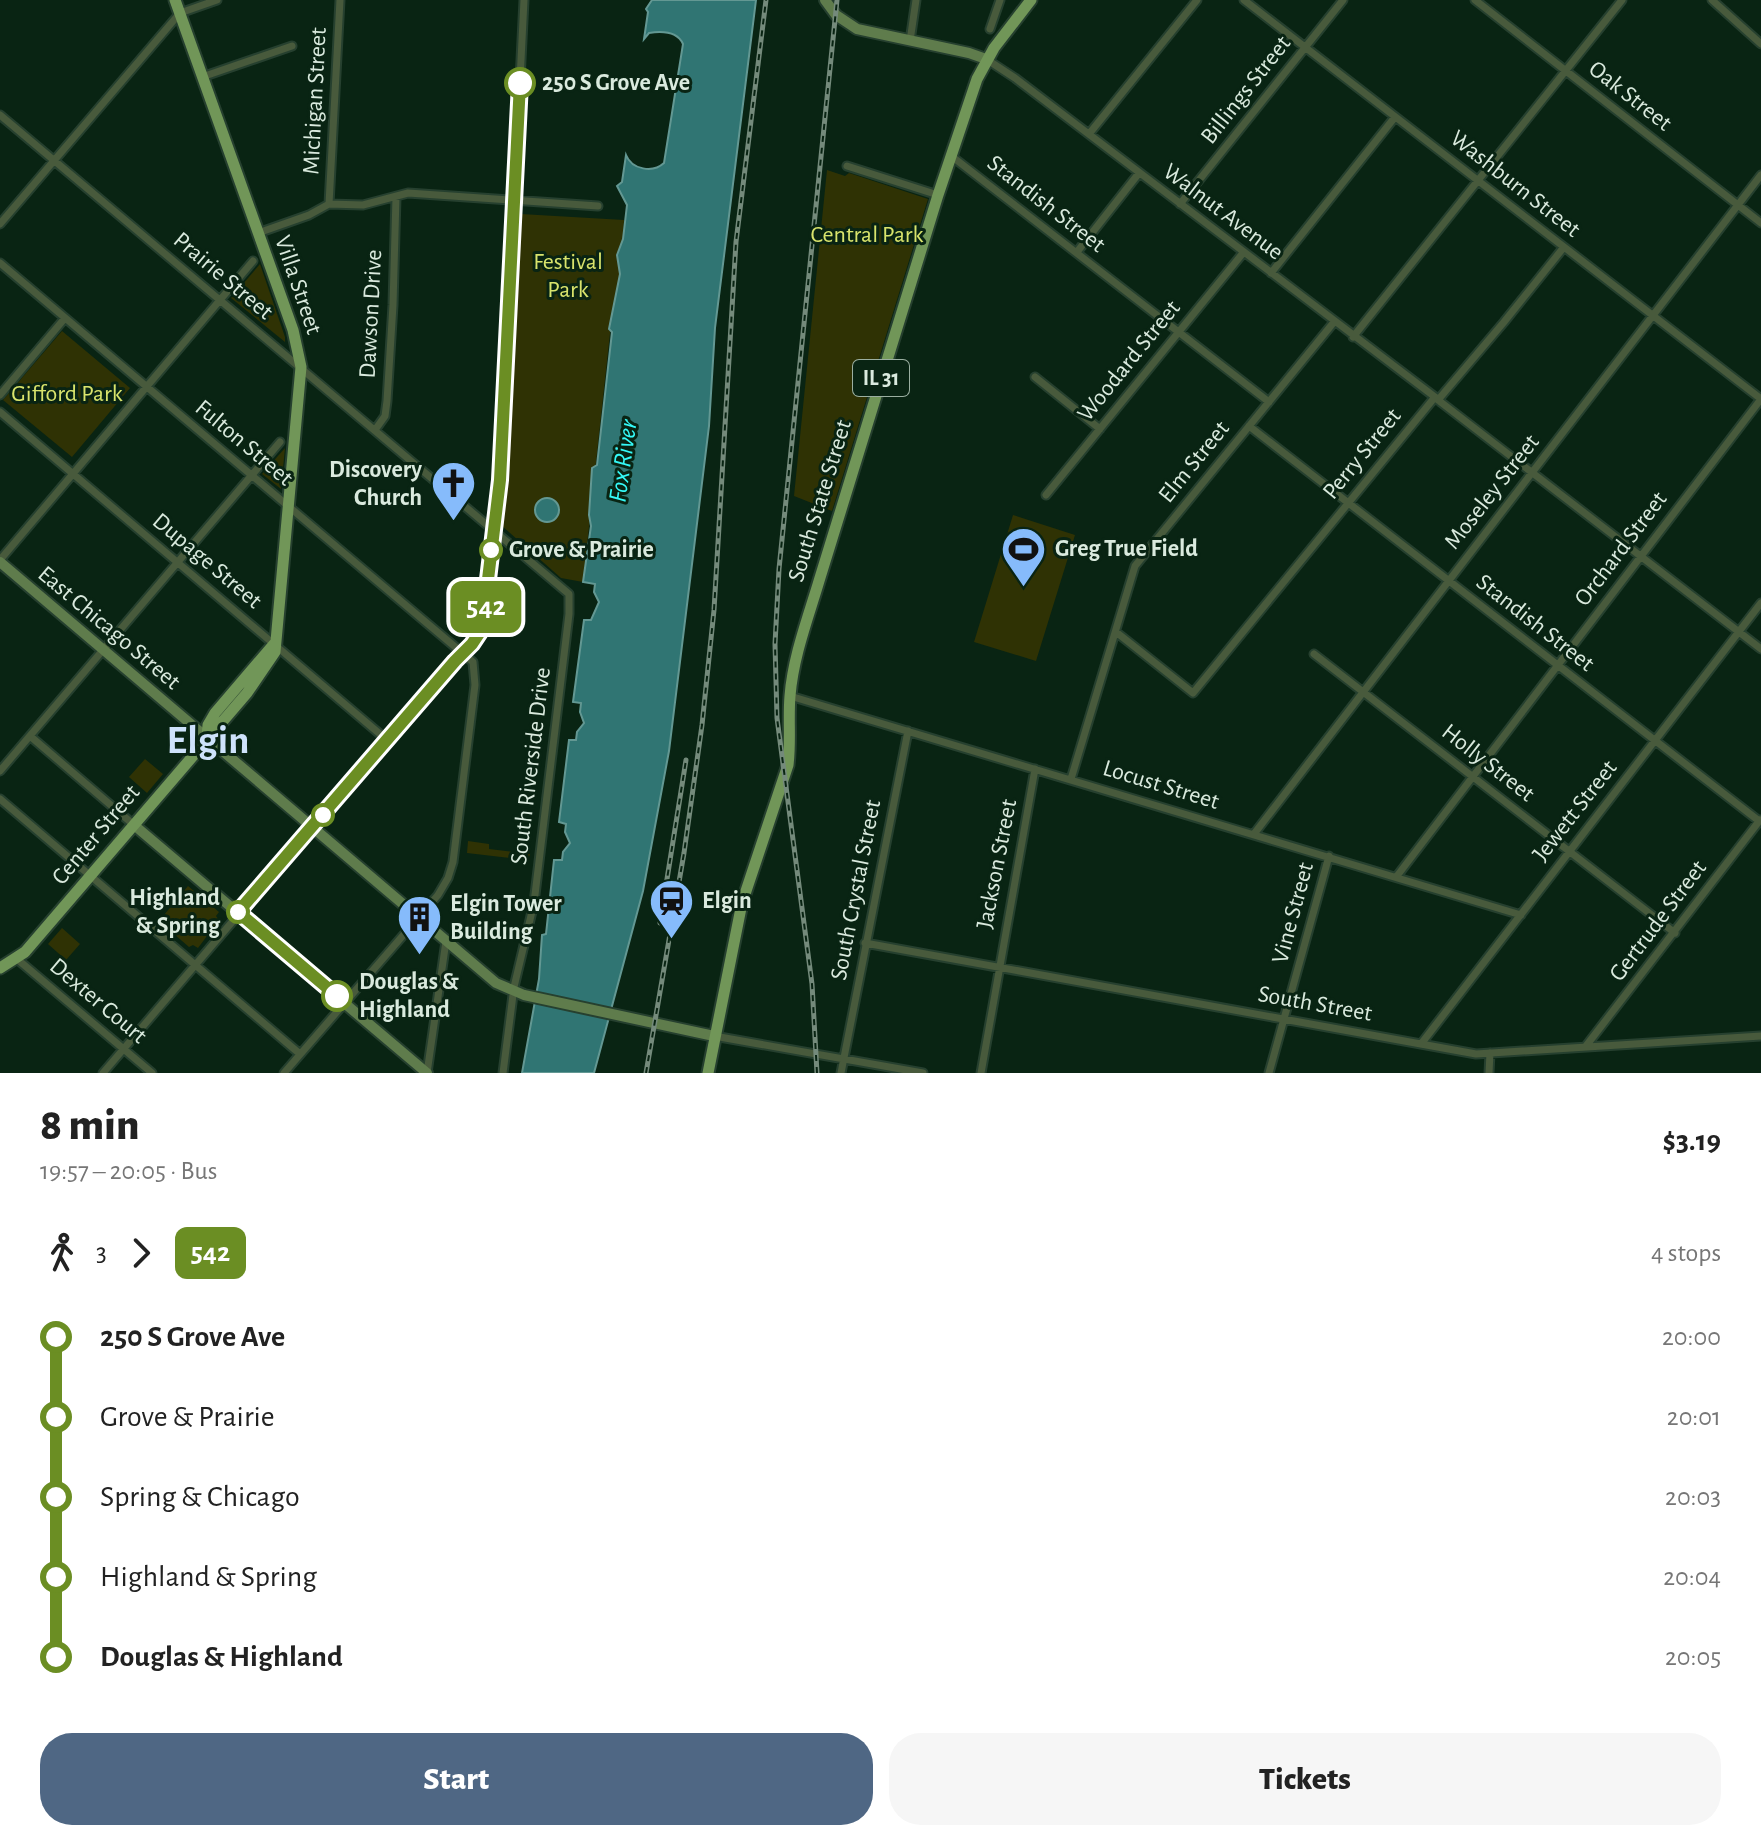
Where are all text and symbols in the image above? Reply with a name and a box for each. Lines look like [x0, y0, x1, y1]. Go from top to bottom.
street label: Michigan Street [299, 26, 331, 175]
street label: Billings Street [1197, 31, 1296, 149]
street label: Oak Street [1584, 56, 1676, 136]
marker: 250 S Grove Ave [505, 68, 535, 98]
place label: 250 S Grove Ave [542, 71, 690, 95]
street label: Washburn Street [1446, 126, 1585, 242]
street label: Standish Street [983, 151, 1110, 257]
street label: Walnut Avenue [1159, 159, 1287, 265]
park label: Central Park [810, 223, 924, 247]
street label: Prairie Street [169, 228, 278, 325]
street label: Villa Street [270, 233, 326, 338]
street label: Dawson Drive [356, 249, 386, 379]
park label: Festival Park [533, 250, 603, 302]
street label: Woodard Street [1073, 296, 1185, 426]
road number: IL 31 [853, 360, 909, 396]
park label: Gifford Park [11, 382, 123, 406]
street label: Fulton Street [191, 396, 298, 491]
street label: Perry Street [1318, 404, 1406, 504]
water label: Fox River [604, 416, 642, 504]
street label: Elm Street [1154, 416, 1234, 507]
street label: South State Street [784, 417, 856, 585]
street label: Moseley Street [1440, 430, 1544, 554]
place label: Discovery Church [329, 458, 422, 510]
church icon: Discovery Church [429, 460, 477, 523]
street label: Orchard Street [1570, 487, 1672, 611]
street label: Dupage Street [148, 509, 266, 614]
sports icon: Greg True Field [1000, 525, 1048, 588]
place label: Greg True Field [1055, 537, 1198, 561]
place label: Grove & Prairie [509, 538, 654, 562]
marker: Grove & Prairie [480, 539, 502, 561]
street label: East Chicago Street [33, 562, 185, 694]
street label: Standish Street [1472, 570, 1599, 676]
line badge: 542 [440, 581, 532, 633]
text: 542 [466, 593, 506, 621]
street label: South Riverside Drive [507, 666, 555, 866]
street label: Holly Street [1437, 720, 1539, 807]
district label: Elgin [167, 721, 249, 761]
street label: Locust Street [1100, 756, 1222, 814]
street label: Jewett Street [1528, 756, 1622, 866]
street label: Center Street [48, 780, 145, 889]
street label: South Crystal Street [827, 797, 885, 982]
street label: Jackson Street [973, 797, 1021, 931]
unlabelled marker [312, 804, 334, 826]
street label: Gertrude Street [1605, 856, 1711, 986]
street label: Vine Street [1268, 860, 1318, 966]
station icon: Elgin [647, 877, 695, 940]
place label: Highland & Spring [129, 886, 221, 938]
place label: Elgin [702, 889, 752, 913]
place label: Elgin Tower Building [450, 892, 562, 944]
building icon: Elgin Tower Building [395, 894, 443, 957]
marker: Highland & Spring [227, 901, 249, 923]
street label: Dexter Court [45, 954, 151, 1048]
place label: Douglas & Highland [359, 970, 459, 1022]
marker: Douglas & Highland [322, 981, 352, 1011]
street label: South Street [1256, 982, 1374, 1026]
text: 8 min [40, 1104, 140, 1148]
text: $3.19 [1662, 1126, 1721, 1156]
text: 19:57 – 20:05 · Bus [40, 1158, 217, 1184]
icon: walk [40, 1231, 84, 1275]
icon: forward [119, 1231, 163, 1275]
text: 542 [191, 1239, 230, 1267]
text: 3 [96, 1240, 107, 1266]
text: 4 stops [1651, 1240, 1721, 1266]
text: 250 S Grove Ave [100, 1322, 285, 1352]
text: 20:00 [1662, 1324, 1721, 1350]
text: Grove & Prairie [100, 1402, 275, 1432]
text: 20:01 [1667, 1404, 1721, 1430]
text: Spring & Chicago [100, 1482, 300, 1512]
text: 20:03 [1665, 1484, 1721, 1510]
text: Highland & Spring [100, 1562, 317, 1592]
text: 20:04 [1663, 1564, 1721, 1590]
text: Douglas & Highland [100, 1642, 343, 1672]
text: 20:05 [1665, 1644, 1721, 1670]
button: Start [40, 1733, 873, 1825]
button: Tickets [889, 1733, 1721, 1825]

